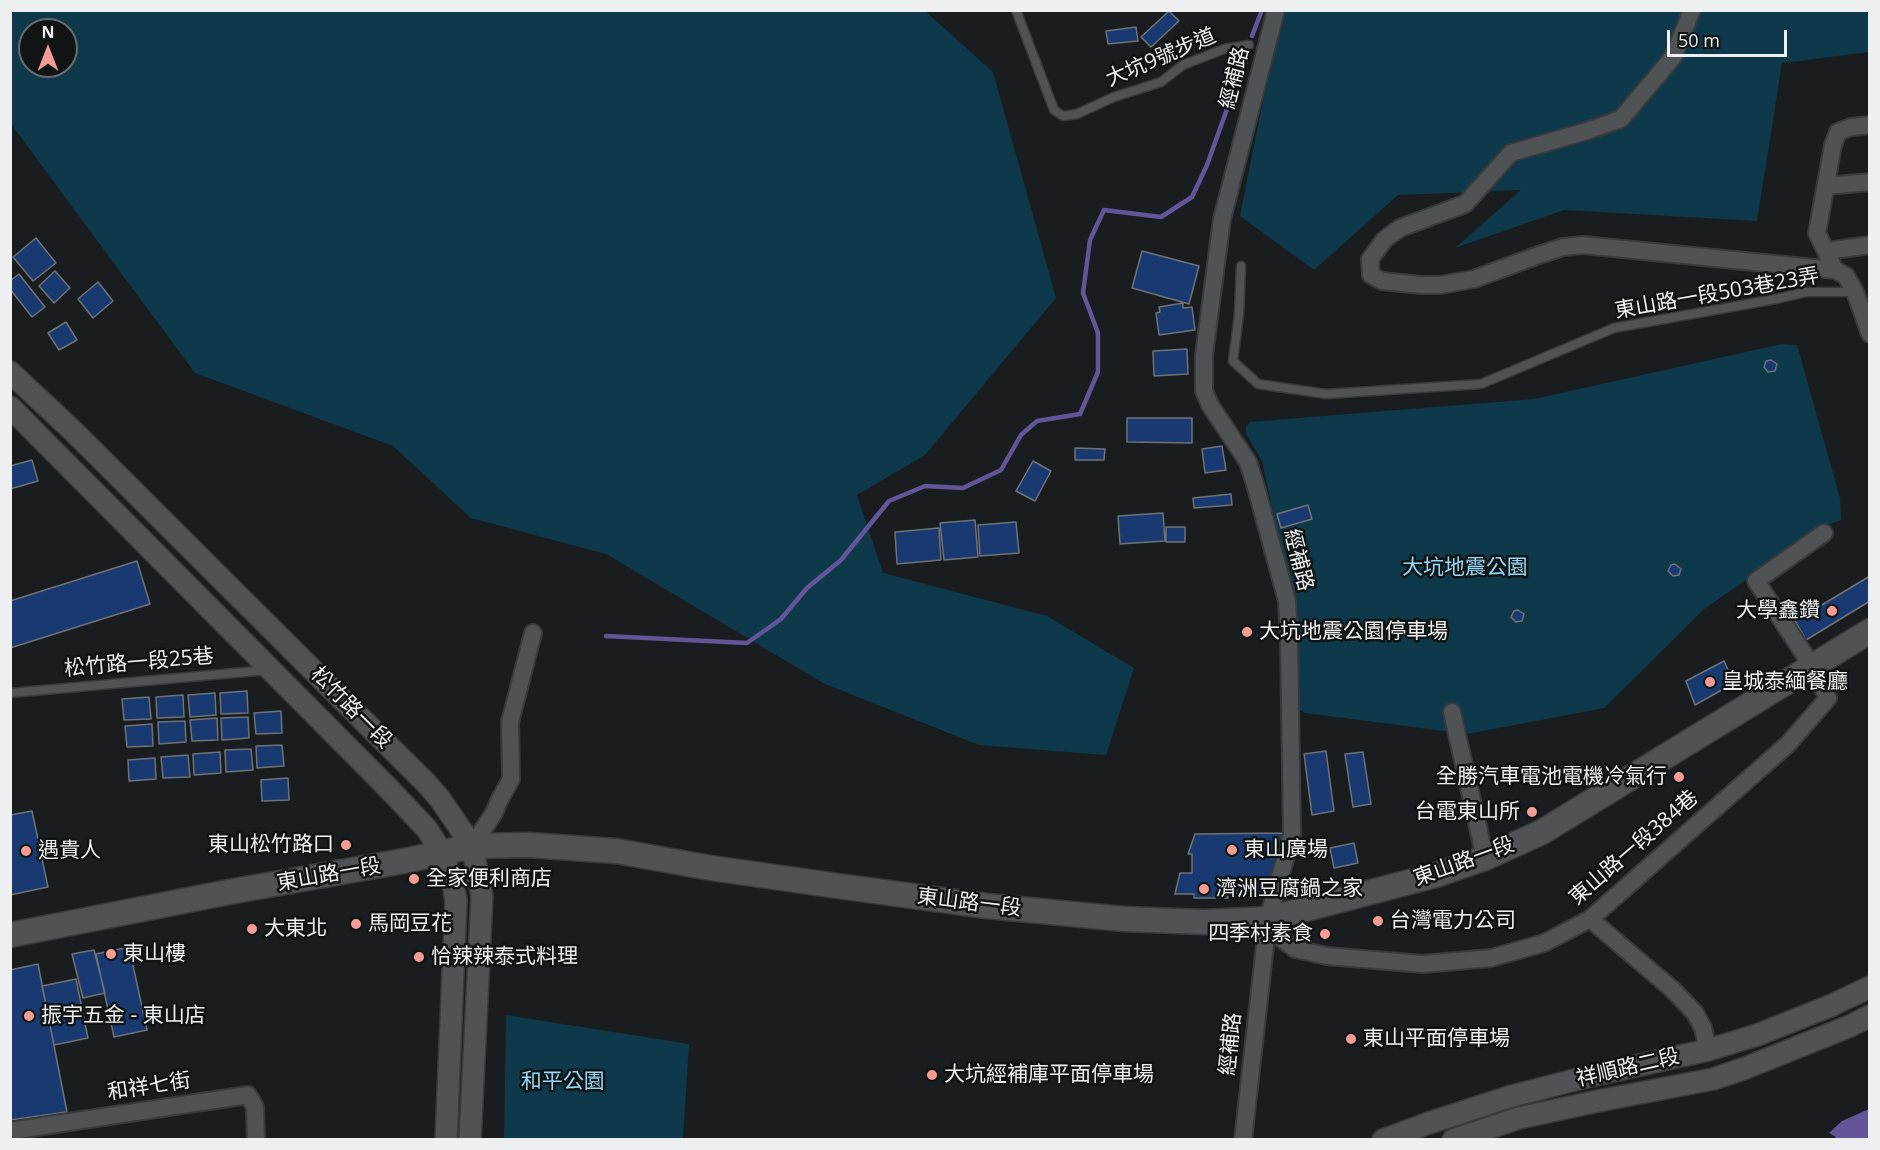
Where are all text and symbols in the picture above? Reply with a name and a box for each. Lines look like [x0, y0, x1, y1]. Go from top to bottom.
north arrow [18, 18, 78, 78]
scale bar [1670, 18, 1790, 56]
text: N [41, 21, 55, 43]
street label: 大坑9號步道 [1102, 24, 1220, 92]
text: 50 m [1678, 28, 1720, 52]
street label: 經補路 [1215, 44, 1255, 112]
street label: 東山路一段503巷23弄 [1613, 264, 1821, 324]
street label: 經補路 [1278, 526, 1318, 594]
park label: 大坑地震公園 [1402, 555, 1528, 581]
place label: 大學鑫鑽 [1736, 598, 1820, 624]
marker: 大學鑫鑽 [1825, 604, 1839, 618]
place label: 大坑地震公園停車場 [1259, 619, 1448, 645]
marker: 大坑地震公園停車場 [1240, 625, 1254, 639]
street label: 松竹路一段25巷 [63, 644, 215, 682]
street label: 松竹路一段 [305, 662, 397, 754]
place label: 皇城泰緬餐廳 [1722, 669, 1848, 695]
marker: 皇城泰緬餐廳 [1703, 675, 1717, 689]
place label: 全勝汽車電池電機冷氣行 [1436, 764, 1667, 790]
marker: 全勝汽車電池電機冷氣行 [1672, 770, 1686, 784]
street label: 東山路一段384巷 [1565, 785, 1703, 911]
place label: 台電東山所 [1415, 799, 1520, 825]
marker: 台電東山所 [1525, 805, 1539, 819]
place label: 東山松竹路口 [208, 832, 334, 858]
street label: 東山路一段 [1410, 832, 1518, 892]
place label: 東山廣場 [1244, 837, 1328, 863]
place label: 遇貴人 [38, 838, 101, 864]
marker: 東山松竹路口 [339, 838, 353, 852]
marker: 東山廣場 [1225, 843, 1239, 857]
marker: 遇貴人 [19, 844, 33, 858]
street label: 東山路一段 [275, 853, 383, 897]
place label: 全家便利商店 [426, 866, 552, 892]
marker: 全家便利商店 [407, 872, 421, 886]
place label: 濟洲豆腐鍋之家 [1216, 876, 1363, 902]
marker: 濟洲豆腐鍋之家 [1197, 882, 1211, 896]
street label: 東山路一段 [915, 884, 1023, 922]
place label: 台灣電力公司 [1390, 908, 1516, 934]
place label: 馬岡豆花 [368, 911, 452, 937]
marker: 台灣電力公司 [1371, 914, 1385, 928]
place label: 大東北 [264, 916, 327, 942]
marker: 馬岡豆花 [349, 917, 363, 931]
place label: 四季村素食 [1208, 921, 1313, 947]
marker: 大東北 [245, 922, 259, 936]
marker: 四季村素食 [1318, 927, 1332, 941]
place label: 東山樓 [123, 941, 186, 967]
place label: 恰辣辣泰式料理 [431, 944, 578, 970]
marker: 東山樓 [104, 947, 118, 961]
marker: 恰辣辣泰式料理 [412, 950, 426, 964]
place label: 振宇五金 - 東山店 [41, 1003, 206, 1029]
marker: 振宇五金 - 東山店 [22, 1009, 36, 1023]
street label: 經補路 [1215, 1011, 1247, 1077]
place label: 東山平面停車場 [1363, 1026, 1510, 1052]
marker: 東山平面停車場 [1344, 1032, 1358, 1046]
street label: 祥順路二段 [1574, 1044, 1682, 1092]
place label: 大坑經補庫平面停車場 [944, 1062, 1154, 1088]
street label: 和祥七街 [106, 1068, 192, 1106]
marker: 大坑經補庫平面停車場 [925, 1068, 939, 1082]
park label: 和平公園 [521, 1069, 605, 1095]

